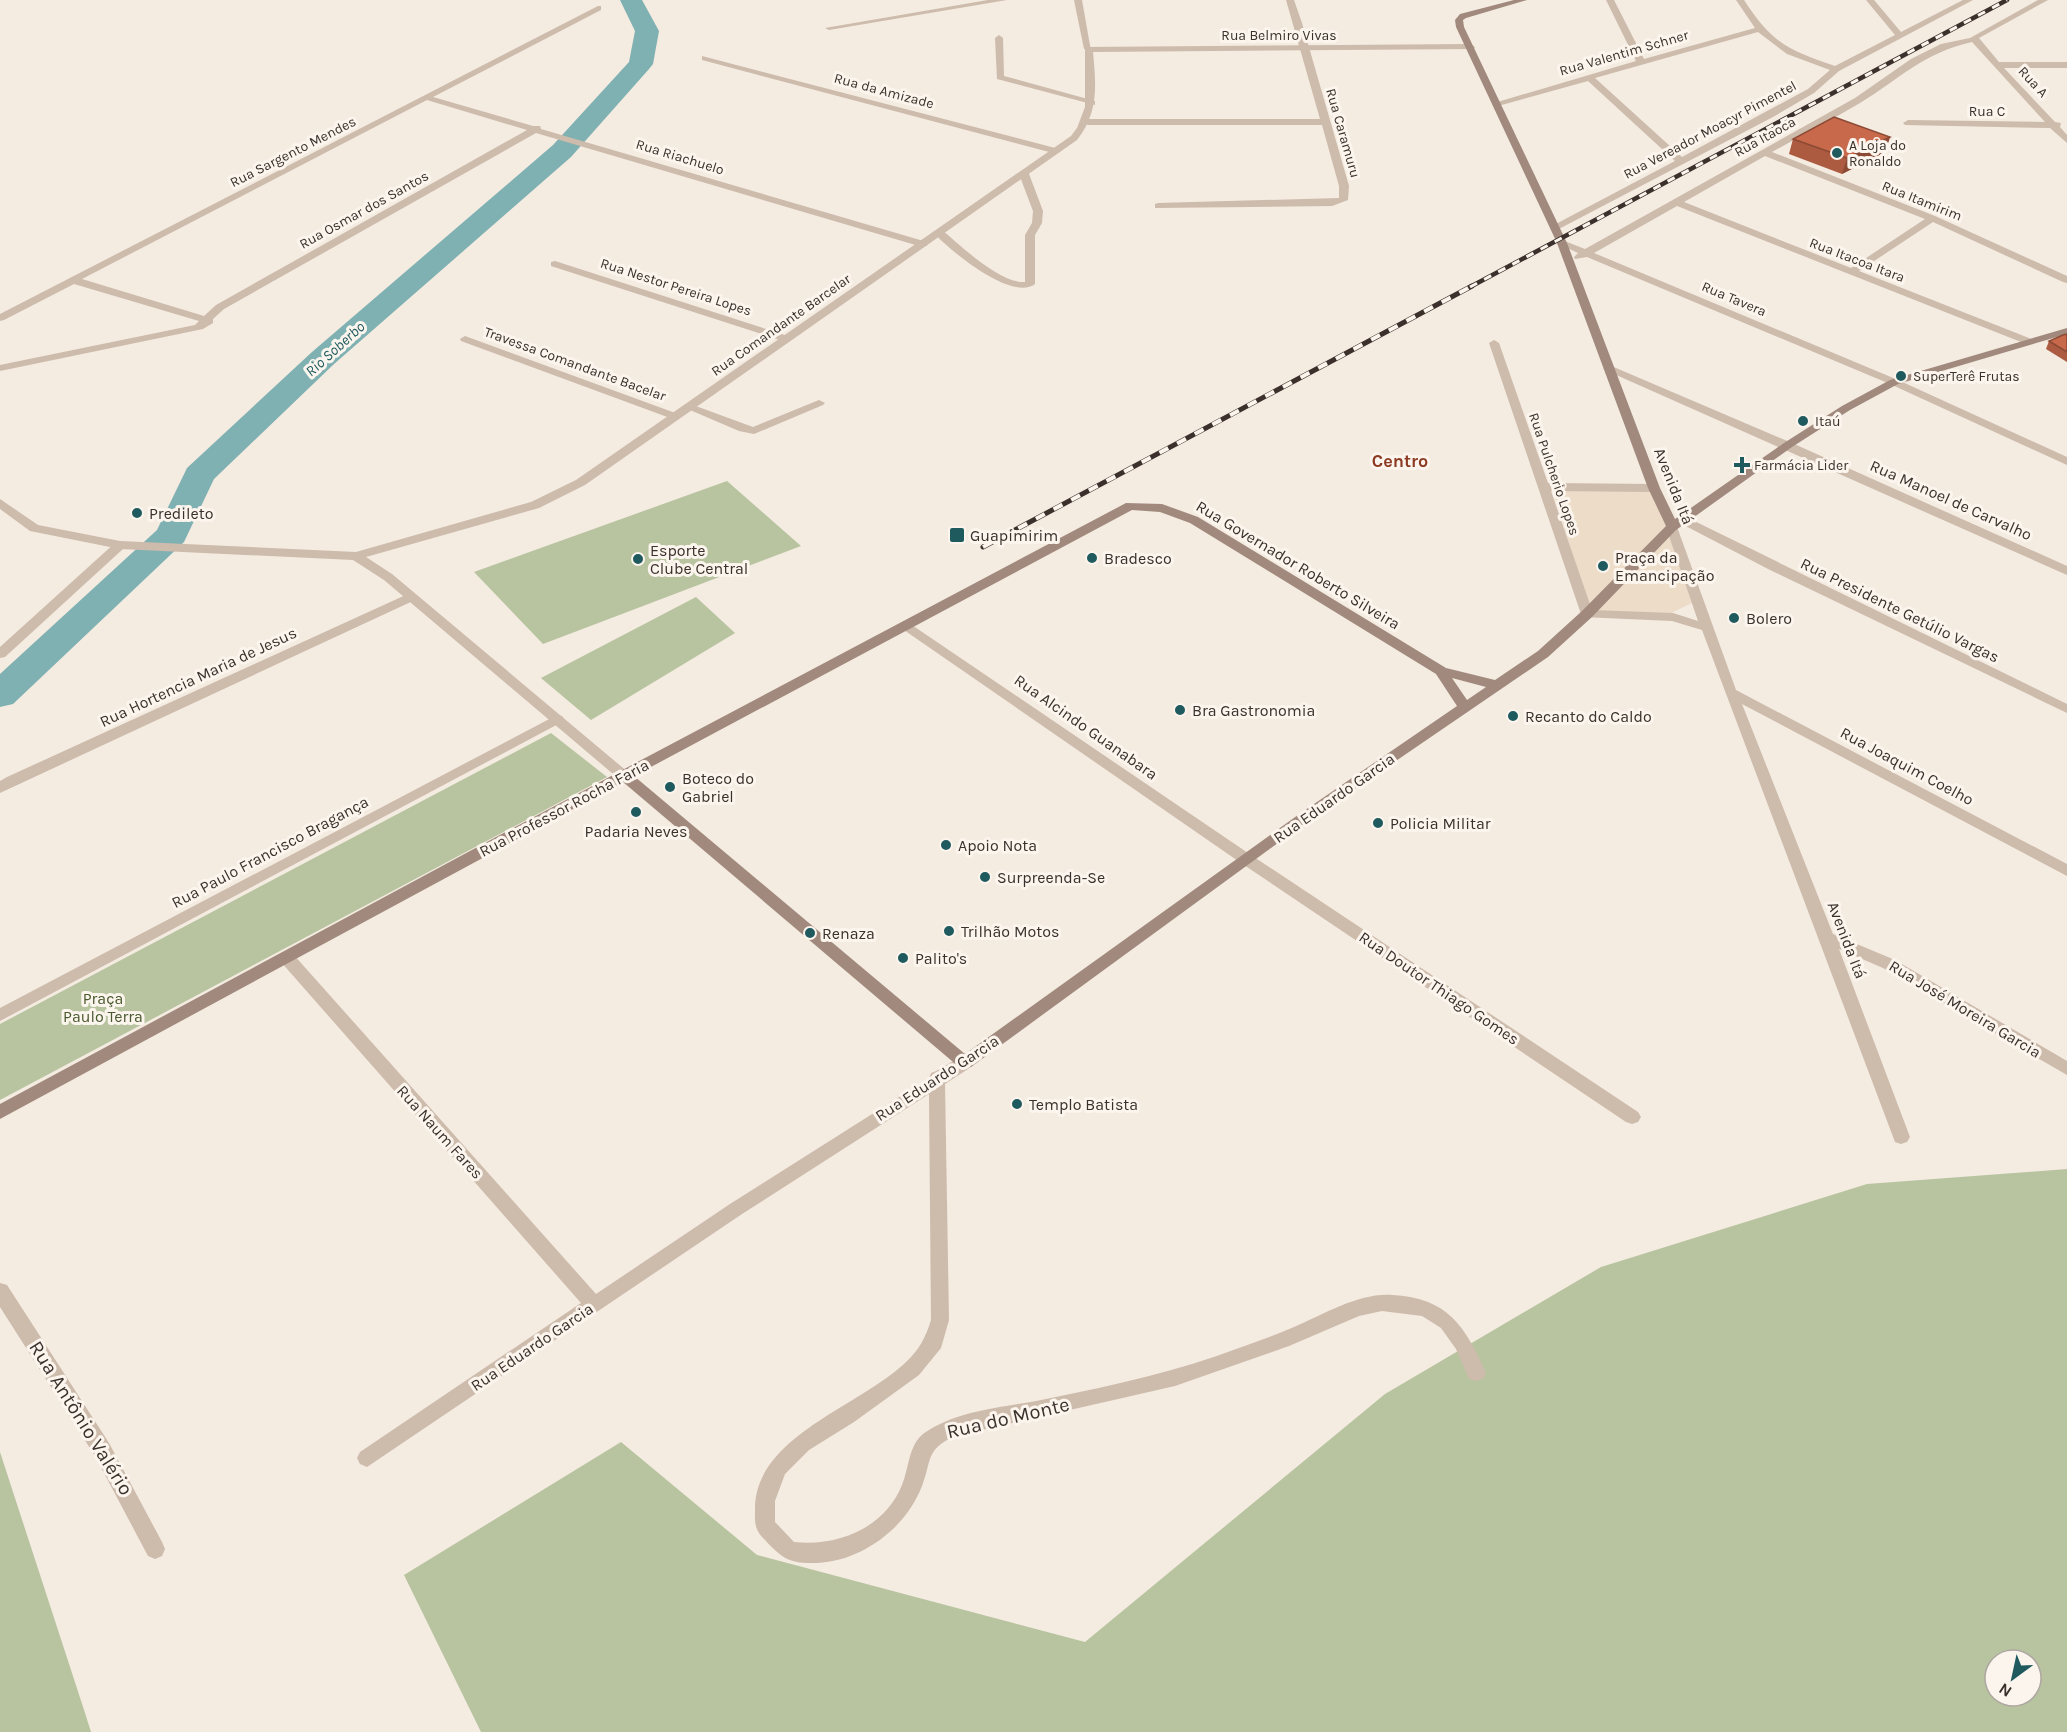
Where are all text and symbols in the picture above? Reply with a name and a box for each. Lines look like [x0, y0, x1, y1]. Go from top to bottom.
street label: Rua Valentim Schner [1558, 26, 1691, 80]
street label: Rua Belmiro Vivas [1221, 27, 1337, 44]
street label: Rua A [2014, 63, 2052, 101]
street label: Rua da Amizade [832, 70, 936, 112]
street label: Rua Vereador Moacyr Pimentel [1621, 77, 1799, 183]
street label: Rua Caramuru [1322, 86, 1364, 180]
street label: Rua C [1969, 103, 2005, 120]
street label: Rua Sargento Mendes [227, 113, 359, 191]
street label: Rua Itaoca [1731, 113, 1799, 161]
street label: Rua Riachuelo [634, 136, 726, 178]
place label: A Loja do Ronaldo [1849, 137, 1906, 170]
marker: A Loja do Ronaldo [1830, 146, 1844, 160]
street label: Rua Osmar dos Santos [296, 167, 432, 253]
street label: Rua Itamirim [1880, 177, 1964, 225]
street label: Rua Itacoa Itara [1807, 234, 1907, 286]
street label: Rua Nestor Pereira Lopes [598, 255, 754, 319]
street label: Rua Comandante Barcelar [708, 270, 855, 380]
street label: Rua Tavera [1699, 278, 1769, 320]
water label: Rio Soberbo [302, 317, 369, 380]
street label: Travessa Comandante Bacelar [482, 323, 669, 405]
place label: SuperTerê Frutas [1913, 368, 2020, 385]
marker: SuperTerê Frutas [1894, 369, 1908, 383]
street label: Rua Pulcherio Lopes [1525, 411, 1583, 537]
place label: Itaú [1815, 413, 1840, 430]
marker: Itaú [1796, 414, 1810, 428]
street label: Avenida Itá [1650, 445, 1698, 527]
district label: Centro [1372, 450, 1428, 472]
street label: Rua Manoel de Carvalho [1867, 456, 2035, 544]
place label: Farmácia Lider [1754, 457, 1849, 474]
marker: Farmácia Lider [1735, 458, 1749, 472]
street label: Rua Governador Roberto Silveira [1193, 496, 1403, 634]
place label: Predileto [149, 504, 214, 523]
marker: Predileto [130, 506, 144, 520]
marker: Guapimirim [948, 526, 966, 544]
place label: Guapimirim [970, 526, 1058, 545]
place label: Esporte Clube Central [650, 541, 748, 578]
place label: Praça da Emancipação [1615, 548, 1714, 585]
place label: Bradesco [1104, 549, 1172, 568]
marker: Bradesco [1085, 551, 1099, 565]
marker: Esporte Clube Central [631, 552, 645, 566]
street label: Rua Presidente Getúlio Vargas [1798, 554, 2002, 666]
marker: Praça da Emancipação [1596, 559, 1610, 573]
place label: Bolero [1746, 609, 1792, 628]
marker: Bolero [1727, 611, 1741, 625]
street label: Rua Hortencia Maria de Jesus [97, 623, 299, 731]
street label: Rua Alcindo Guanabara [1011, 670, 1161, 784]
place label: Bra Gastronomia [1192, 701, 1315, 720]
marker: Bra Gastronomia [1173, 703, 1187, 717]
place label: Recanto do Caldo [1525, 707, 1652, 726]
marker: Recanto do Caldo [1506, 709, 1520, 723]
street label: Rua Joaquim Coelho [1837, 723, 1977, 809]
street label: Rua Eduardo Garcia [1270, 749, 1398, 847]
street label: Rua Professor Rocha Faria [476, 755, 652, 861]
place label: Boteco do Gabriel [682, 769, 754, 806]
marker: Boteco do Gabriel [663, 780, 677, 794]
street label: Rua Paulo Francisco Bragança [168, 792, 372, 912]
marker: Padaria Neves [629, 805, 643, 819]
place label: Policia Militar [1390, 814, 1491, 833]
marker: Policia Militar [1371, 816, 1385, 830]
place label: Padaria Neves [585, 822, 687, 841]
place label: Apoio Nota [958, 836, 1037, 855]
marker: Apoio Nota [939, 838, 953, 852]
place label: Surpreenda-Se [997, 868, 1105, 887]
marker: Surpreenda-Se [978, 870, 992, 884]
street label: Avenida Itá [1824, 899, 1870, 981]
place label: Trilhão Motos [961, 922, 1059, 941]
place label: Renaza [822, 924, 875, 943]
marker: Trilhão Motos [942, 924, 956, 938]
marker: Renaza [803, 926, 817, 940]
street label: Rua Doutor Thiago Gomes [1355, 927, 1523, 1049]
place label: Palito's [915, 949, 967, 968]
marker: Palito's [896, 951, 910, 965]
street label: Rua José Moreira Garcia [1886, 956, 2044, 1062]
park label: Praça Paulo Terra [63, 989, 143, 1026]
street label: Rua Eduardo Garcia [872, 1031, 1002, 1125]
street label: Rua Naum Fares [393, 1081, 487, 1183]
place label: Templo Batista [1029, 1095, 1138, 1114]
marker: Templo Batista [1010, 1097, 1024, 1111]
street label: Rua Eduardo Garcia [467, 1299, 597, 1395]
street label: Rua Antônio Valério [24, 1337, 138, 1499]
street label: Rua do Monte [944, 1393, 1072, 1443]
north arrow [1983, 1648, 2043, 1708]
text: N [1995, 1679, 2015, 1701]

